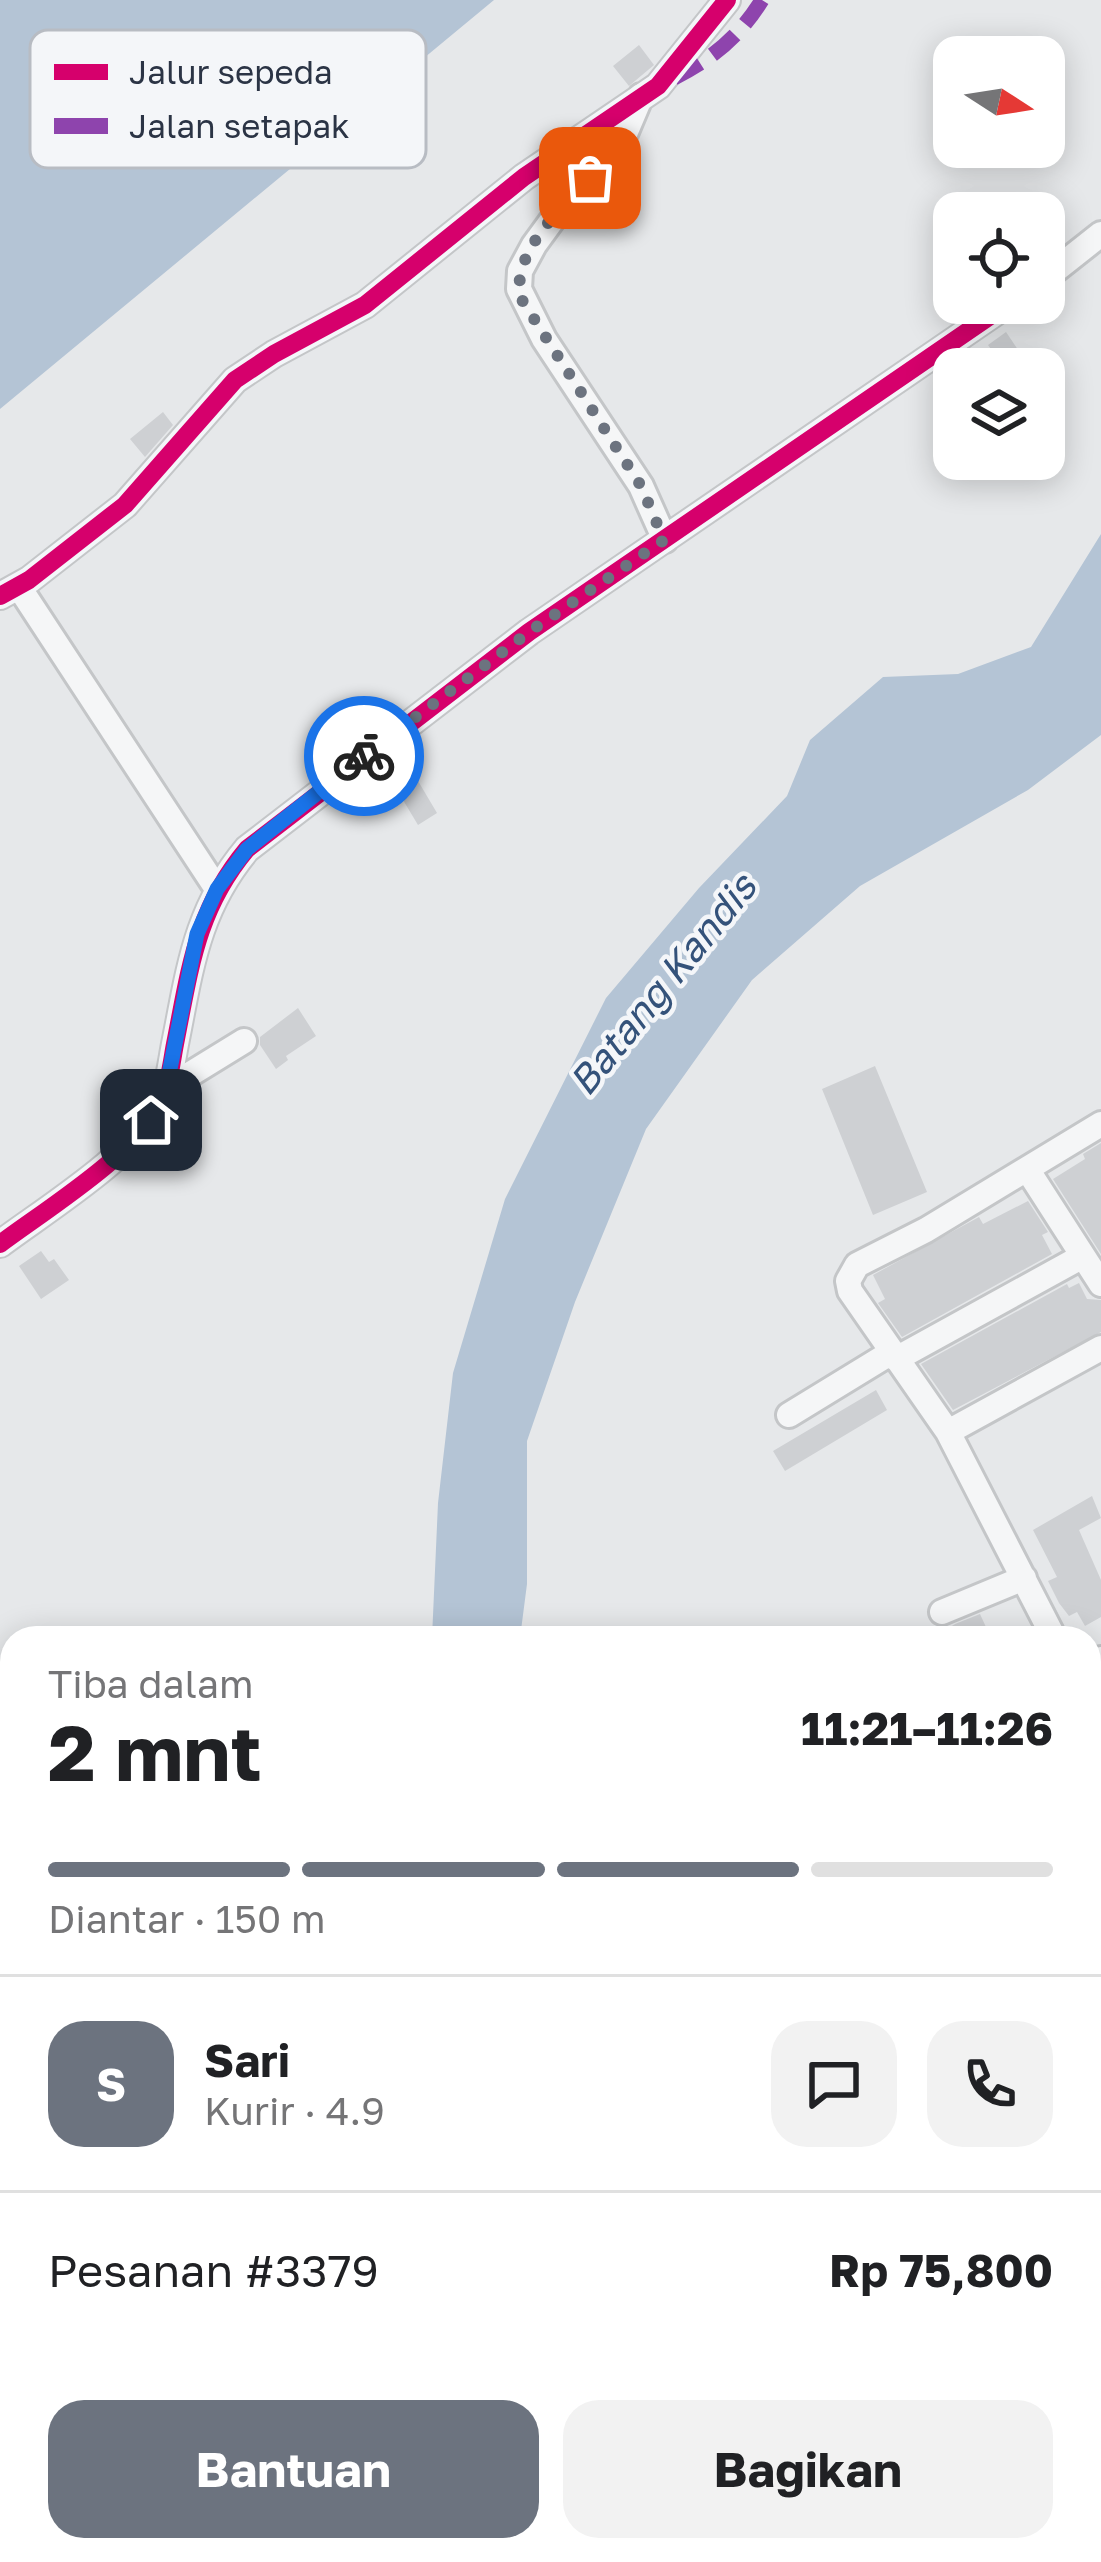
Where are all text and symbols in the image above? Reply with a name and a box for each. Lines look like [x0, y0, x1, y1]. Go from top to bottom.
legend [30, 30, 426, 168]
north arrow [933, 36, 1065, 168]
map controls [933, 36, 1065, 480]
text: Jalur sepeda [129, 52, 333, 91]
text: Jalan setapak [129, 106, 350, 145]
pin [539, 127, 641, 229]
icon: bag [557, 145, 623, 211]
button: locate [933, 192, 1065, 324]
button: layers [933, 348, 1065, 480]
courier [304, 696, 424, 816]
icon: bike [331, 723, 397, 789]
water label: Batang Kandis [559, 863, 766, 1104]
pin [100, 1069, 202, 1171]
icon: home [118, 1087, 184, 1153]
text: Tiba dalam [48, 1660, 253, 1707]
text: 11:21–11:26 [801, 1701, 1053, 1755]
text: 2 mnt [48, 1705, 262, 1798]
text: Diantar · 150 m [48, 1895, 325, 1942]
button: chat [771, 2021, 897, 2147]
button: phone [927, 2021, 1053, 2147]
text: Sari [204, 2033, 290, 2087]
text: S [96, 2057, 126, 2111]
text: Kurir · 4.9 [204, 2087, 385, 2134]
text: Pesanan #3379 [48, 2243, 379, 2297]
text: Rp 75,800 [829, 2243, 1053, 2297]
button: Bantuan [48, 2400, 539, 2538]
button: Bagikan [563, 2400, 1053, 2538]

